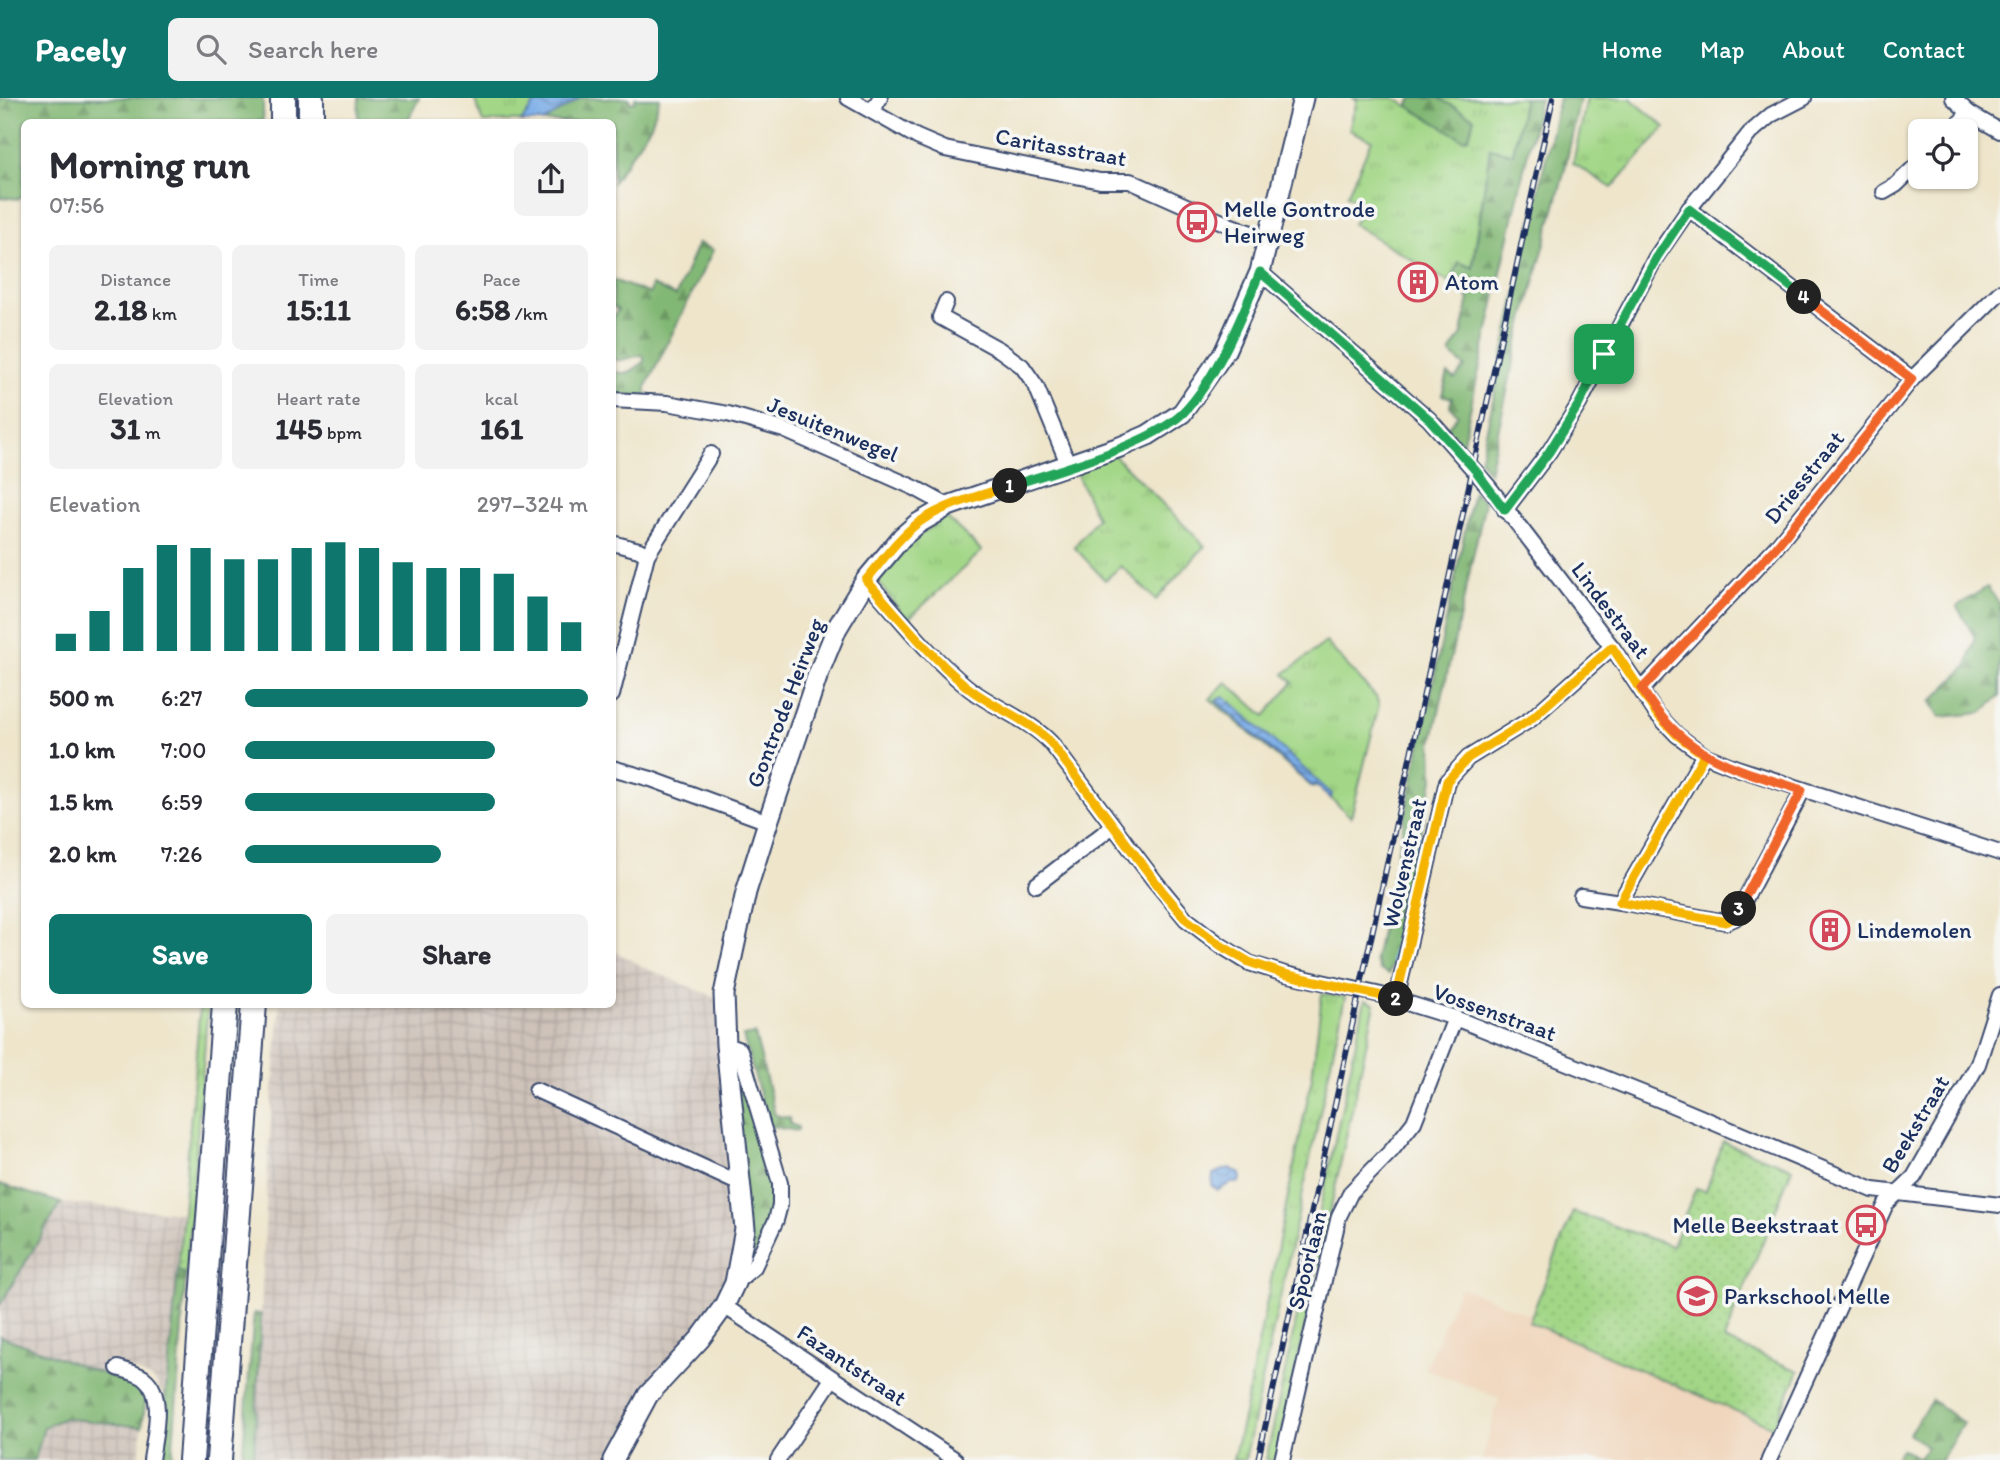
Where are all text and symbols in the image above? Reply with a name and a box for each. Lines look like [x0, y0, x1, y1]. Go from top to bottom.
search box [168, 18, 658, 81]
text: Pacely [35, 30, 126, 69]
icon: search [192, 30, 230, 68]
text: Search here [248, 33, 378, 65]
text: Home [1602, 35, 1662, 64]
text: Map [1700, 35, 1744, 64]
text: About [1782, 35, 1845, 64]
text: Contact [1883, 35, 1965, 64]
map controls [1908, 119, 1978, 189]
button: locate [1908, 119, 1978, 189]
street label: Caritasstraat [993, 122, 1129, 172]
text: Morning run [49, 142, 250, 188]
button: share [514, 142, 588, 216]
text: 07:56 [49, 191, 104, 219]
place label: Melle Gontrode Heirweg [1224, 195, 1375, 249]
bus stop icon: Melle Gontrode Heirweg [1176, 201, 1218, 243]
building icon: Atom [1397, 261, 1439, 303]
text: Distance [100, 268, 171, 291]
text: Time [298, 268, 339, 291]
text: Pace [482, 268, 521, 291]
place label: Atom [1445, 268, 1499, 296]
pin: 4 [1786, 280, 1822, 314]
text: 4 [1798, 285, 1809, 308]
text: 2.18 [94, 291, 148, 328]
text: 15:11 [286, 291, 351, 328]
text: 6:58 [455, 291, 511, 328]
text: km [148, 302, 177, 325]
text: /km [511, 302, 548, 325]
pin [1574, 324, 1634, 384]
icon: arrive [1585, 335, 1623, 373]
text: Elevation [98, 387, 173, 410]
text: Heart rate [276, 387, 361, 410]
text: kcal [485, 387, 518, 410]
street label: Jesuitenwegel [763, 390, 903, 468]
text: 31 [110, 410, 141, 447]
text: 145 [275, 410, 323, 447]
text: 161 [480, 410, 523, 447]
text: m [141, 421, 161, 444]
text: bpm [323, 421, 362, 444]
street label: Driesstraat [1758, 425, 1850, 529]
pin: 1 [992, 468, 1028, 504]
text: 1 [1005, 474, 1014, 497]
text: Elevation [49, 490, 140, 518]
text: 297–324 m [477, 490, 588, 518]
street label: Lindestraat [1566, 556, 1657, 664]
street label: Gontrode Heirweg [740, 614, 830, 792]
text: 500 m [49, 684, 114, 712]
text: 6:27 [161, 684, 202, 712]
text: 1.0 km [49, 736, 115, 764]
text: 7:00 [161, 736, 206, 764]
text: 1.5 km [49, 788, 113, 816]
text: 6:59 [161, 788, 203, 816]
street label: Wolvenstraat [1375, 795, 1433, 931]
text: 2.0 km [49, 840, 117, 868]
text: 7:26 [161, 840, 202, 868]
pin: 3 [1722, 892, 1756, 926]
text: 3 [1733, 897, 1744, 920]
building icon: Lindemolen [1809, 909, 1851, 951]
button: Save [49, 914, 312, 994]
button: Share [326, 914, 588, 994]
place label: Lindemolen [1857, 916, 1972, 944]
street label: Vossenstraat [1429, 977, 1561, 1047]
pin: 2 [1378, 982, 1414, 1016]
text: 2 [1391, 987, 1401, 1010]
street label: Beekstraat [1875, 1070, 1955, 1178]
bus stop icon: Melle Beekstraat [1845, 1204, 1887, 1246]
street label: Spoorlaan [1281, 1208, 1333, 1312]
place label: Melle Beekstraat [1672, 1211, 1839, 1239]
school or university icon: Parkschool Melle [1676, 1275, 1718, 1317]
place label: Parkschool Melle [1724, 1282, 1890, 1310]
street label: Fazantstraat [792, 1318, 912, 1412]

